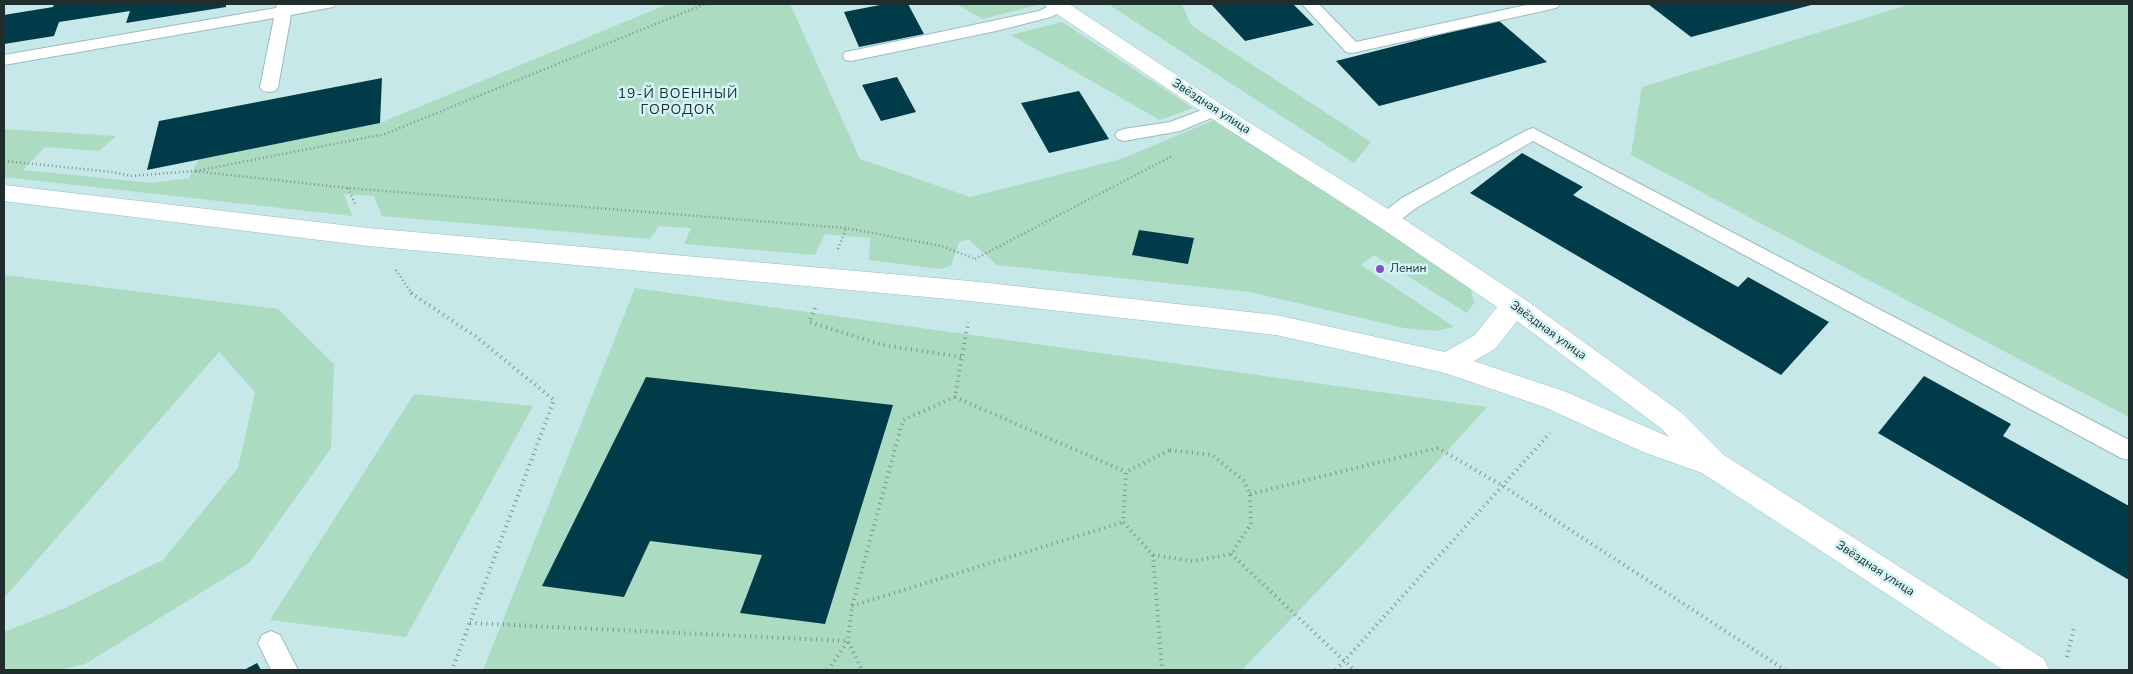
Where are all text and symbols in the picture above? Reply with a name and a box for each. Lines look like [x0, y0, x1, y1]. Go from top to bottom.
street label: Звёздная улица [1169, 76, 1253, 138]
district label: 19-Й ВОЕННЫЙ ГОРОДОК [616, 87, 740, 120]
place label: Ленин [1390, 262, 1426, 276]
marker: Ленин [1374, 263, 1386, 275]
street label: Звёздная улица [1507, 299, 1589, 363]
street label: Звёздная улица [1833, 538, 1917, 600]

